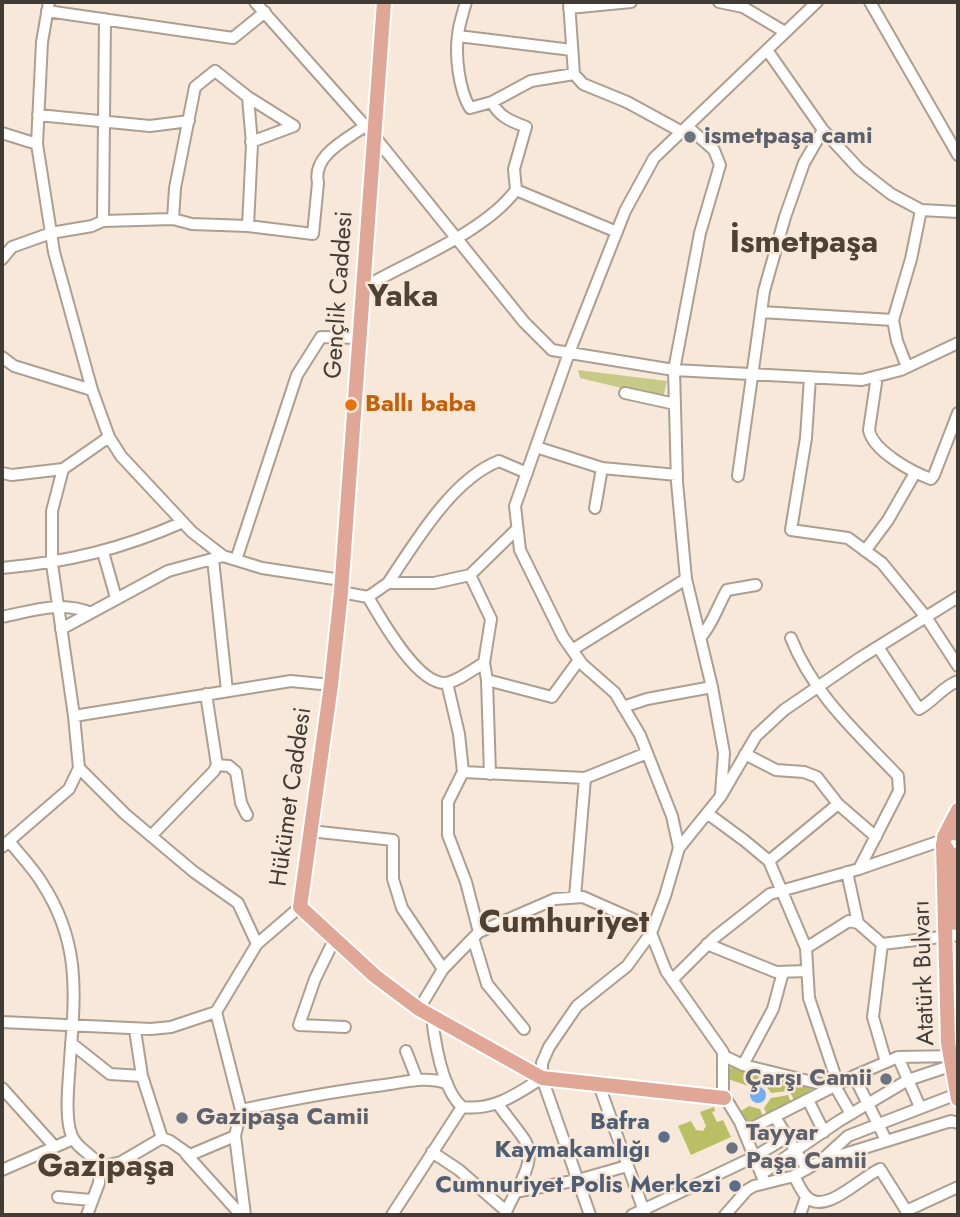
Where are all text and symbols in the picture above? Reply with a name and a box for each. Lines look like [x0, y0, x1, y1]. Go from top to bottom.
place label: ismetpaşa cami [704, 123, 873, 151]
marker: ismetpaşa cami [682, 129, 698, 145]
street label: Gençlik Caddesi [320, 210, 360, 380]
district label: İsmetpaşa [730, 225, 878, 263]
district label: Yaka [368, 279, 438, 317]
place label: Ballı baba [365, 391, 476, 419]
marker: Ballı baba [343, 397, 359, 413]
street label: Hükümet Caddesi [265, 706, 319, 888]
street label: Atatürk Bulvarı [908, 900, 942, 1046]
district label: Cumhuriyet [479, 905, 649, 943]
place label: Çarşı Camii [745, 1065, 872, 1093]
marker: Çarşı Camii [878, 1071, 894, 1087]
place label: Gazipaşa Camii [196, 1104, 369, 1132]
place label: Bafra Kaymakamlığı [494, 1109, 650, 1165]
marker: Gazipaşa Camii [174, 1110, 190, 1126]
place label: Tayyar Paşa Camii [746, 1120, 867, 1176]
marker: Bafra Kaymakamlığı [656, 1129, 672, 1145]
marker: Tayyar Paşa Camii [724, 1140, 740, 1156]
district label: Gazipaşa [37, 1149, 175, 1187]
place label: Cumnuriyet Polis Merkezi [435, 1172, 721, 1200]
marker: Cumnuriyet Polis Merkezi [727, 1178, 743, 1194]

